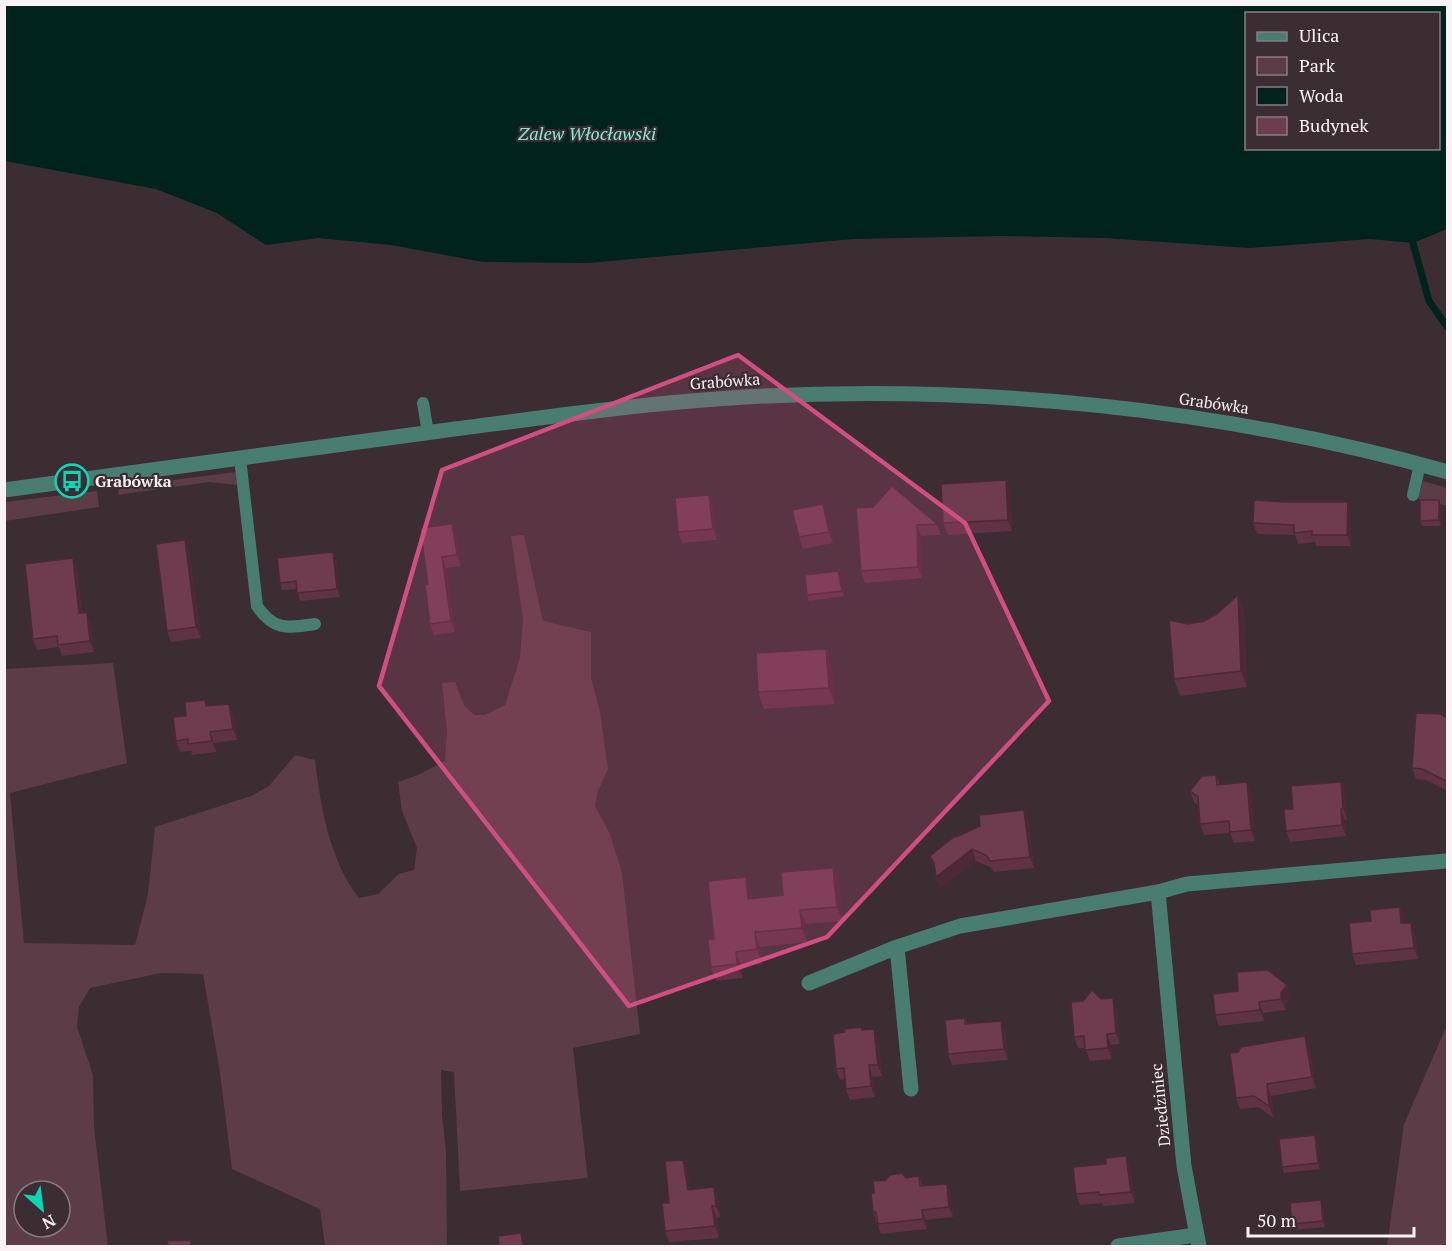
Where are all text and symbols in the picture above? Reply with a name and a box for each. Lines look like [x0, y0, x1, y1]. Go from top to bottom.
legend [1245, 12, 1440, 150]
text: Ulica [1299, 23, 1339, 47]
text: Park [1299, 53, 1336, 77]
text: Woda [1299, 83, 1344, 107]
text: Budynek [1299, 113, 1369, 137]
water label: Zalew Włocławski [518, 121, 656, 145]
street label: Grabówka [689, 368, 761, 394]
street label: Grabówka [1178, 387, 1250, 419]
bus stop icon: Grabówka [54, 463, 90, 499]
place label: Grabówka [95, 470, 172, 492]
street label: Dziedziniec [1145, 1063, 1175, 1147]
north arrow [12, 1179, 72, 1239]
scale bar [1248, 1200, 1414, 1238]
text: 50 m [1257, 1208, 1297, 1232]
text: N [39, 1210, 60, 1235]

